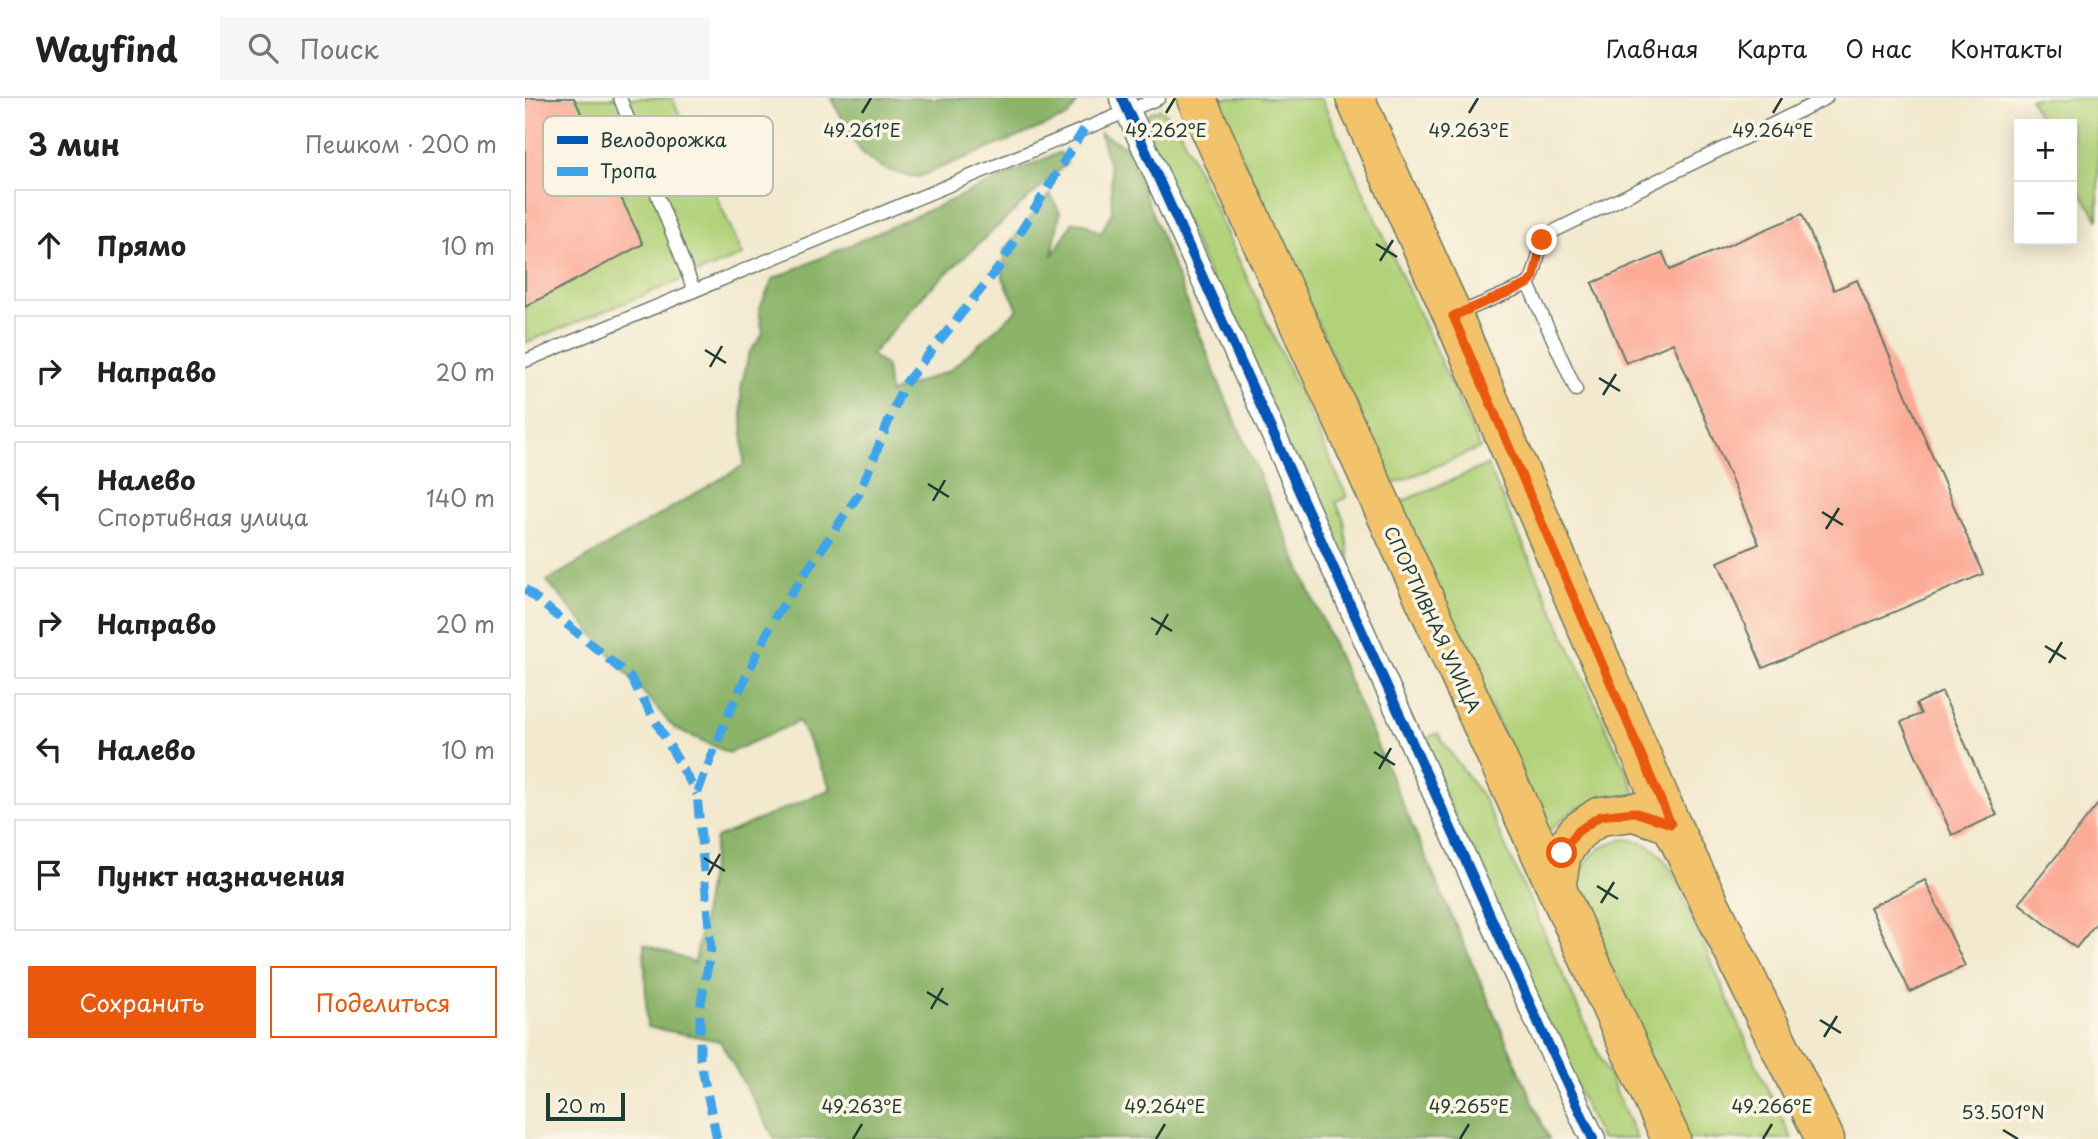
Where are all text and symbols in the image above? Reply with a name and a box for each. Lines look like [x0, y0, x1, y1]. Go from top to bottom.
search box [220, 17, 710, 80]
text: Wayfind [35, 23, 178, 73]
icon: search [244, 29, 282, 67]
text: Поиск [300, 29, 379, 68]
text: Главная [1606, 30, 1699, 66]
text: Карта [1737, 30, 1807, 66]
text: О нас [1845, 30, 1912, 66]
text: Контакты [1950, 30, 2063, 66]
legend [543, 116, 773, 196]
text: 49.261°E [823, 116, 901, 143]
text: 49.262°E [1125, 116, 1207, 143]
text: 49.263°E [1429, 116, 1509, 143]
text: 49.264°E [1732, 116, 1814, 143]
map controls [2014, 119, 2077, 245]
button: + [2014, 119, 2077, 182]
text: 3 мин [28, 121, 120, 166]
text: Велодорожка [600, 125, 727, 153]
text: Пешком · 200 m [305, 126, 497, 161]
text: Тропа [600, 156, 657, 184]
button: − [2014, 182, 2077, 245]
route end [1526, 224, 1557, 255]
icon: ahead [30, 226, 68, 264]
text: Прямо [97, 226, 186, 265]
text: 10 m [441, 228, 495, 263]
icon: right [30, 352, 68, 390]
text: Направо [97, 352, 216, 391]
text: 20 m [436, 354, 495, 389]
text: Налево [97, 460, 195, 499]
icon: left [30, 478, 68, 516]
text: 140 m [426, 480, 495, 515]
text: Спортивная улица [97, 499, 308, 534]
street label: СПОРТИВНАЯ УЛИЦА [1378, 521, 1488, 717]
icon: right [30, 604, 68, 642]
text: Направо [97, 604, 216, 643]
text: 20 m [436, 606, 495, 641]
icon: left [30, 730, 68, 768]
text: Налево [97, 730, 195, 769]
text: 10 m [441, 732, 495, 767]
route start [1546, 837, 1577, 868]
icon: arrive [30, 856, 68, 894]
text: Пункт назначения [97, 856, 345, 895]
button: Сохранить [28, 966, 256, 1038]
button: Поделиться [270, 966, 497, 1038]
scale bar [546, 1090, 625, 1122]
text: 20 m [557, 1091, 606, 1119]
text: 49.263°E [822, 1092, 902, 1119]
text: 49.264°E [1124, 1092, 1206, 1119]
text: 49.265°E [1429, 1092, 1509, 1119]
text: 49.266°E [1732, 1092, 1812, 1119]
text: 53.501°N [1961, 1098, 2045, 1125]

